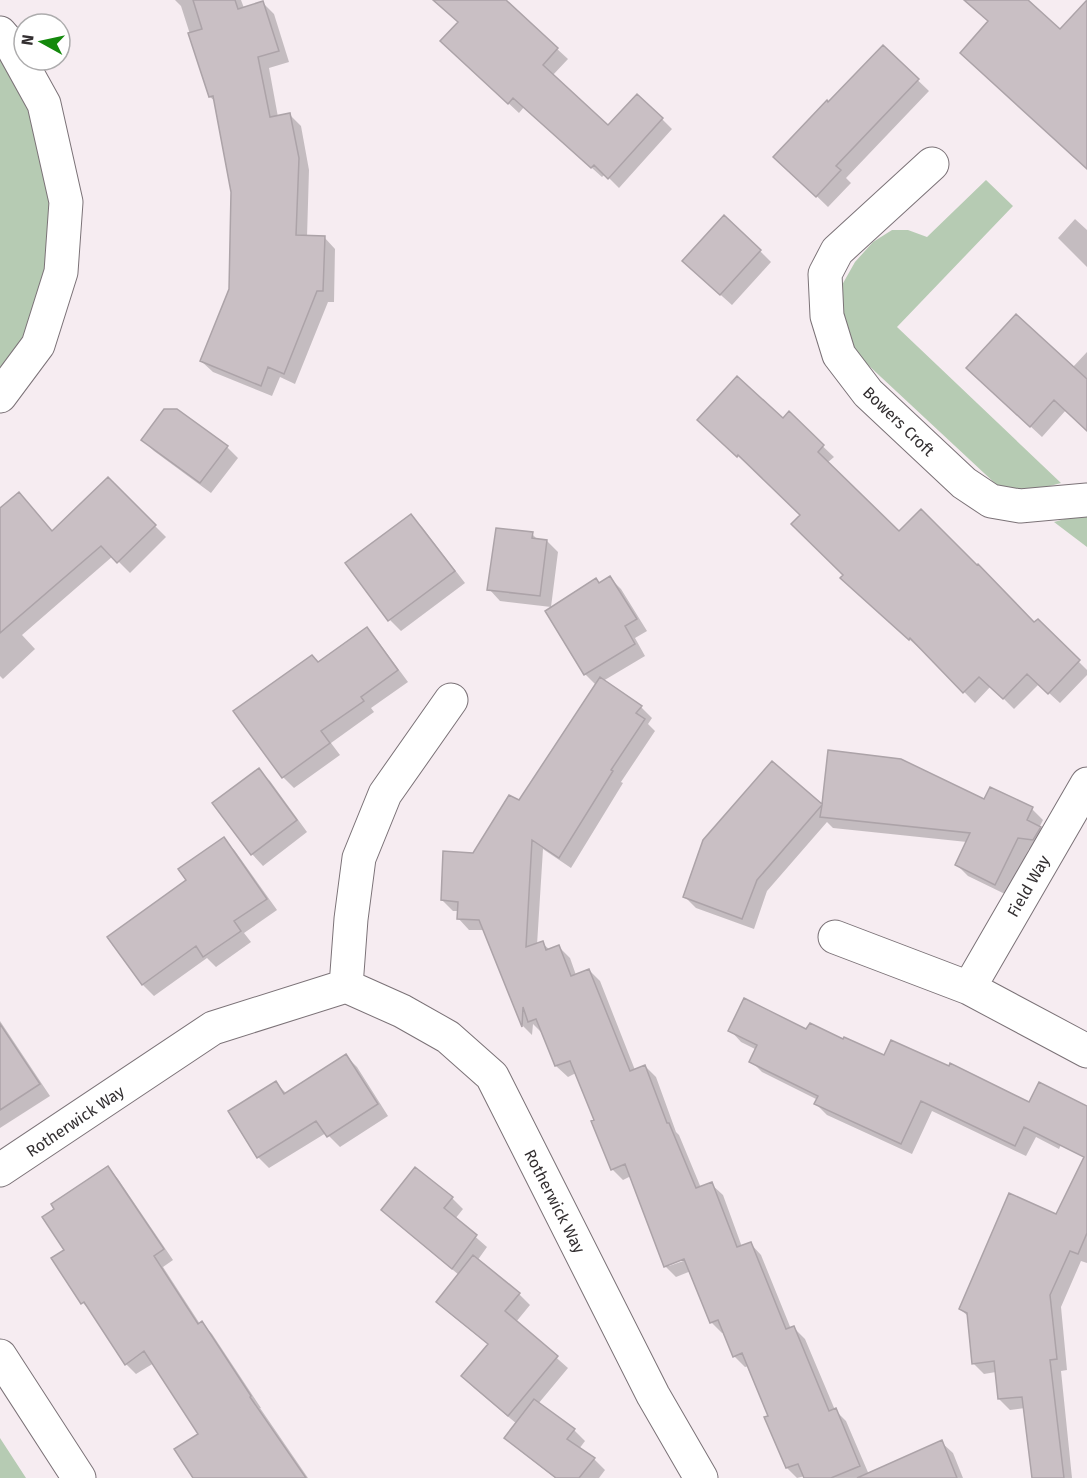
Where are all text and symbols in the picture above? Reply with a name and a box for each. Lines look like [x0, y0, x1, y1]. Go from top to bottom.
north arrow [12, 12, 72, 72]
text: N [17, 33, 38, 47]
street label: Bowers Croft [859, 383, 938, 460]
street label: Field Way [1003, 852, 1054, 920]
street label: Rotherwick Way [23, 1082, 128, 1161]
street label: Rotherwick Way [520, 1146, 589, 1256]

